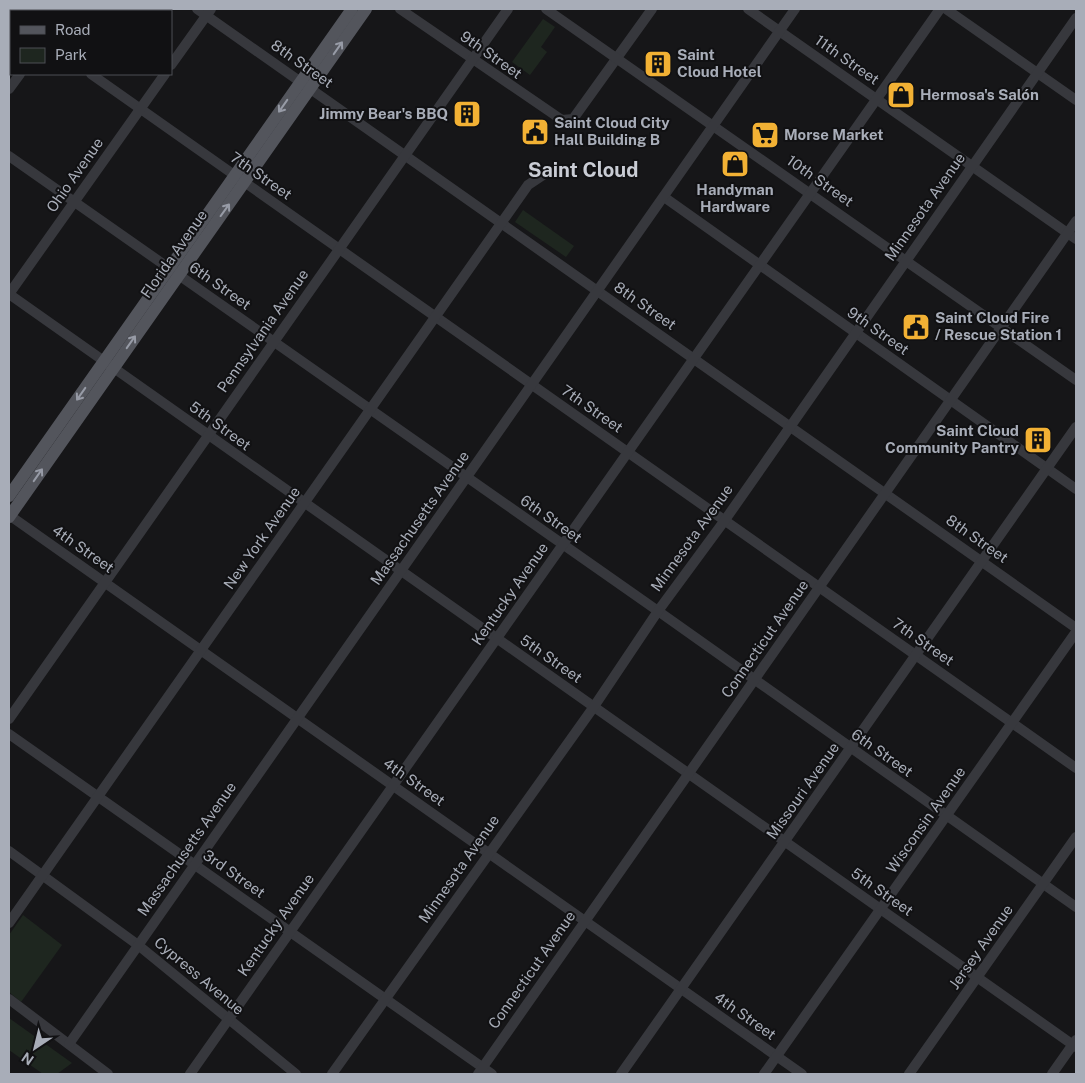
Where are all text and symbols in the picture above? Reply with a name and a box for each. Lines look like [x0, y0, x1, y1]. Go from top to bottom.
legend [10, 10, 172, 75]
text: Road [55, 21, 91, 38]
street label: 9th Street [457, 27, 526, 82]
street label: 11th Street [812, 31, 883, 88]
street label: 8th Street [268, 36, 337, 91]
one-way arrow [333, 41, 343, 55]
text: Park [55, 46, 87, 63]
place label: Saint Cloud Hotel [677, 46, 762, 80]
building icon: Saint Cloud Hotel [643, 49, 673, 79]
shop icon: Hermosa's Salón [886, 80, 916, 110]
place label: Hermosa's Salón [920, 86, 1039, 103]
one-way arrow [278, 98, 288, 112]
building icon: Jimmy Bear's BBQ [452, 99, 482, 129]
place label: Jimmy Bear's BBQ [319, 105, 448, 122]
place label: Saint Cloud City Hall Building B [554, 114, 670, 148]
public building icon: Saint Cloud City Hall Building B [520, 117, 550, 147]
supermarket icon: Morse Market [750, 120, 780, 150]
place label: Morse Market [784, 126, 884, 143]
street label: Ohio Avenue [43, 134, 106, 215]
street label: 7th Street [227, 148, 295, 203]
shop icon: Handyman Hardware [720, 149, 750, 179]
street label: Minnesota Avenue [881, 149, 968, 264]
street label: 10th Street [784, 151, 857, 210]
district label: Saint Cloud [528, 158, 638, 182]
place label: Handyman Hardware [696, 181, 774, 215]
one-way arrow [220, 203, 230, 217]
street label: Florida Avenue [137, 206, 210, 301]
street label: 6th Street [186, 258, 254, 313]
street label: Pennsylvania Avenue [214, 266, 312, 396]
street label: 8th Street [611, 278, 680, 333]
street label: 9th Street [844, 303, 913, 358]
place label: Saint Cloud Fire / Rescue Station 1 [935, 309, 1062, 343]
public building icon: Saint Cloud Fire / Rescue Station 1 [901, 312, 931, 342]
one-way arrow [126, 335, 136, 349]
street label: 7th Street [558, 381, 626, 436]
one-way arrow [76, 387, 86, 401]
street label: 5th Street [186, 398, 254, 454]
place label: Saint Cloud Community Pantry [885, 422, 1020, 456]
building icon: Saint Cloud Community Pantry [1023, 425, 1053, 455]
street label: Massachusetts Avenue [367, 447, 472, 588]
one-way arrow [33, 469, 43, 483]
street label: Minnesota Avenue [647, 481, 736, 594]
street label: New York Avenue [220, 483, 303, 592]
street label: 6th Street [517, 491, 585, 546]
street label: 8th Street [943, 511, 1012, 566]
street label: 4th Street [49, 521, 118, 576]
street label: Kentucky Avenue [468, 539, 551, 648]
street label: Connecticut Avenue [718, 577, 812, 701]
street label: 7th Street [889, 614, 957, 669]
street label: 5th Street [517, 631, 586, 686]
street label: 6th Street [848, 725, 916, 780]
street label: Missouri Avenue [763, 739, 842, 842]
street label: 4th Street [380, 754, 449, 809]
street label: Wisconsin Avenue [882, 763, 969, 876]
street label: Massachusetts Avenue [134, 778, 239, 919]
street label: Minnesota Avenue [415, 811, 502, 926]
street label: 3rd Street [200, 846, 269, 901]
street label: 5th Street [848, 864, 917, 919]
street label: Kentucky Avenue [234, 870, 317, 979]
street label: Jersey Avenue [945, 901, 1016, 992]
street label: Connecticut Avenue [485, 908, 579, 1032]
street label: Cypress Avenue [151, 933, 248, 1018]
street label: 4th Street [711, 988, 780, 1043]
north arrow [10, 1023, 60, 1073]
text: N [18, 1049, 37, 1068]

